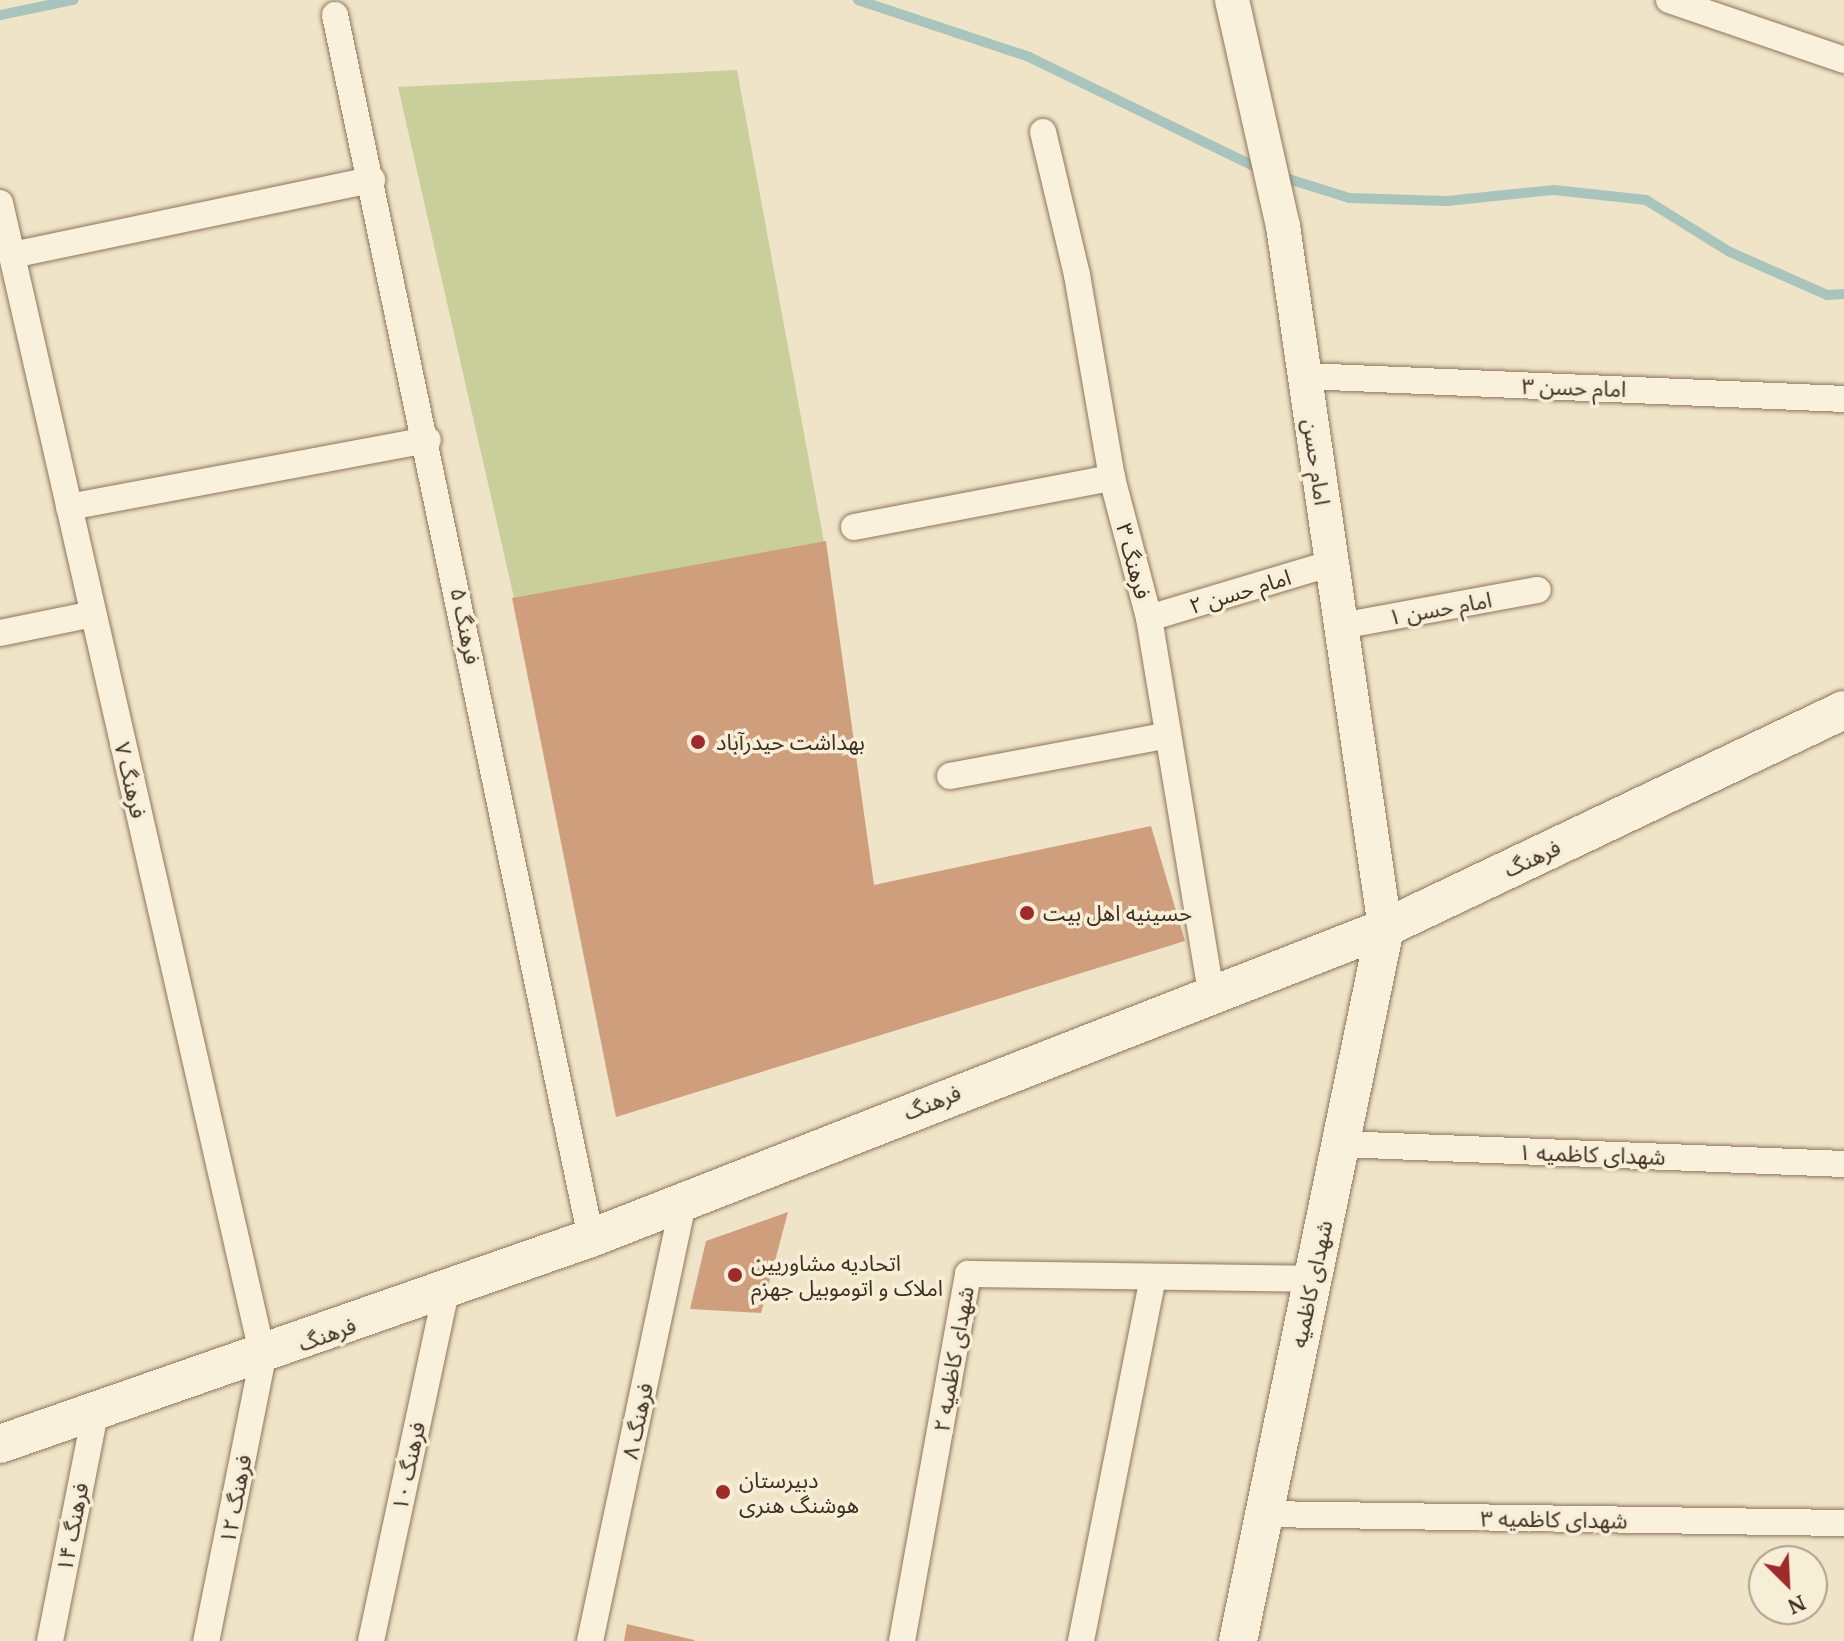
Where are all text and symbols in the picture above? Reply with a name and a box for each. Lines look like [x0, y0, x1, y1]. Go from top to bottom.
street label: امام حسن ۳ [1521, 372, 1627, 402]
street label: امام حسن [1298, 417, 1336, 507]
street label: فرهنگ ۳ [1111, 520, 1157, 602]
street label: امام حسن ۲ [1186, 563, 1294, 619]
street label: فرهنگ ۵ [446, 586, 486, 666]
street label: امام حسن ۱ [1386, 586, 1494, 630]
place label: بهداشت حیدرآباد [716, 729, 865, 755]
marker: بهداشت حیدرآباد [687, 731, 709, 753]
street label: فرهنگ ۷ [109, 739, 153, 821]
street label: فرهنگ [1500, 834, 1564, 882]
place label: حسینیه اهل بیت [1043, 900, 1192, 926]
marker: حسینیه اهل بیت [1018, 904, 1036, 922]
street label: فرهنگ [900, 1079, 964, 1125]
street label: شهدای کاظمیه ۱ [1518, 1138, 1666, 1170]
street label: شهدای کاظمیه [1285, 1218, 1337, 1350]
place label: اتحادیه مشاوریین املاک و اتوموبیل جهزم [751, 1249, 943, 1300]
marker: اتحادیه مشاوریین املاک و اتوموبیل جهزم [726, 1266, 744, 1284]
street label: شهدای کاظمیه ۲ [927, 1284, 979, 1434]
street label: فرهنگ [295, 1311, 359, 1357]
street label: فرهنگ ۸ [616, 1380, 658, 1462]
street label: فرهنگ ۱۰ [386, 1419, 430, 1513]
street label: فرهنگ ۱۲ [213, 1452, 257, 1546]
place label: دبیرستان هوشنگ هنری [739, 1466, 859, 1518]
street label: فرهنگ ۱۴ [50, 1480, 94, 1574]
marker: دبیرستان هوشنگ هنری [714, 1483, 732, 1501]
street label: شهدای کاظمیه ۳ [1480, 1505, 1628, 1533]
north arrow [1748, 1545, 1828, 1625]
text: N [1784, 1589, 1811, 1622]

